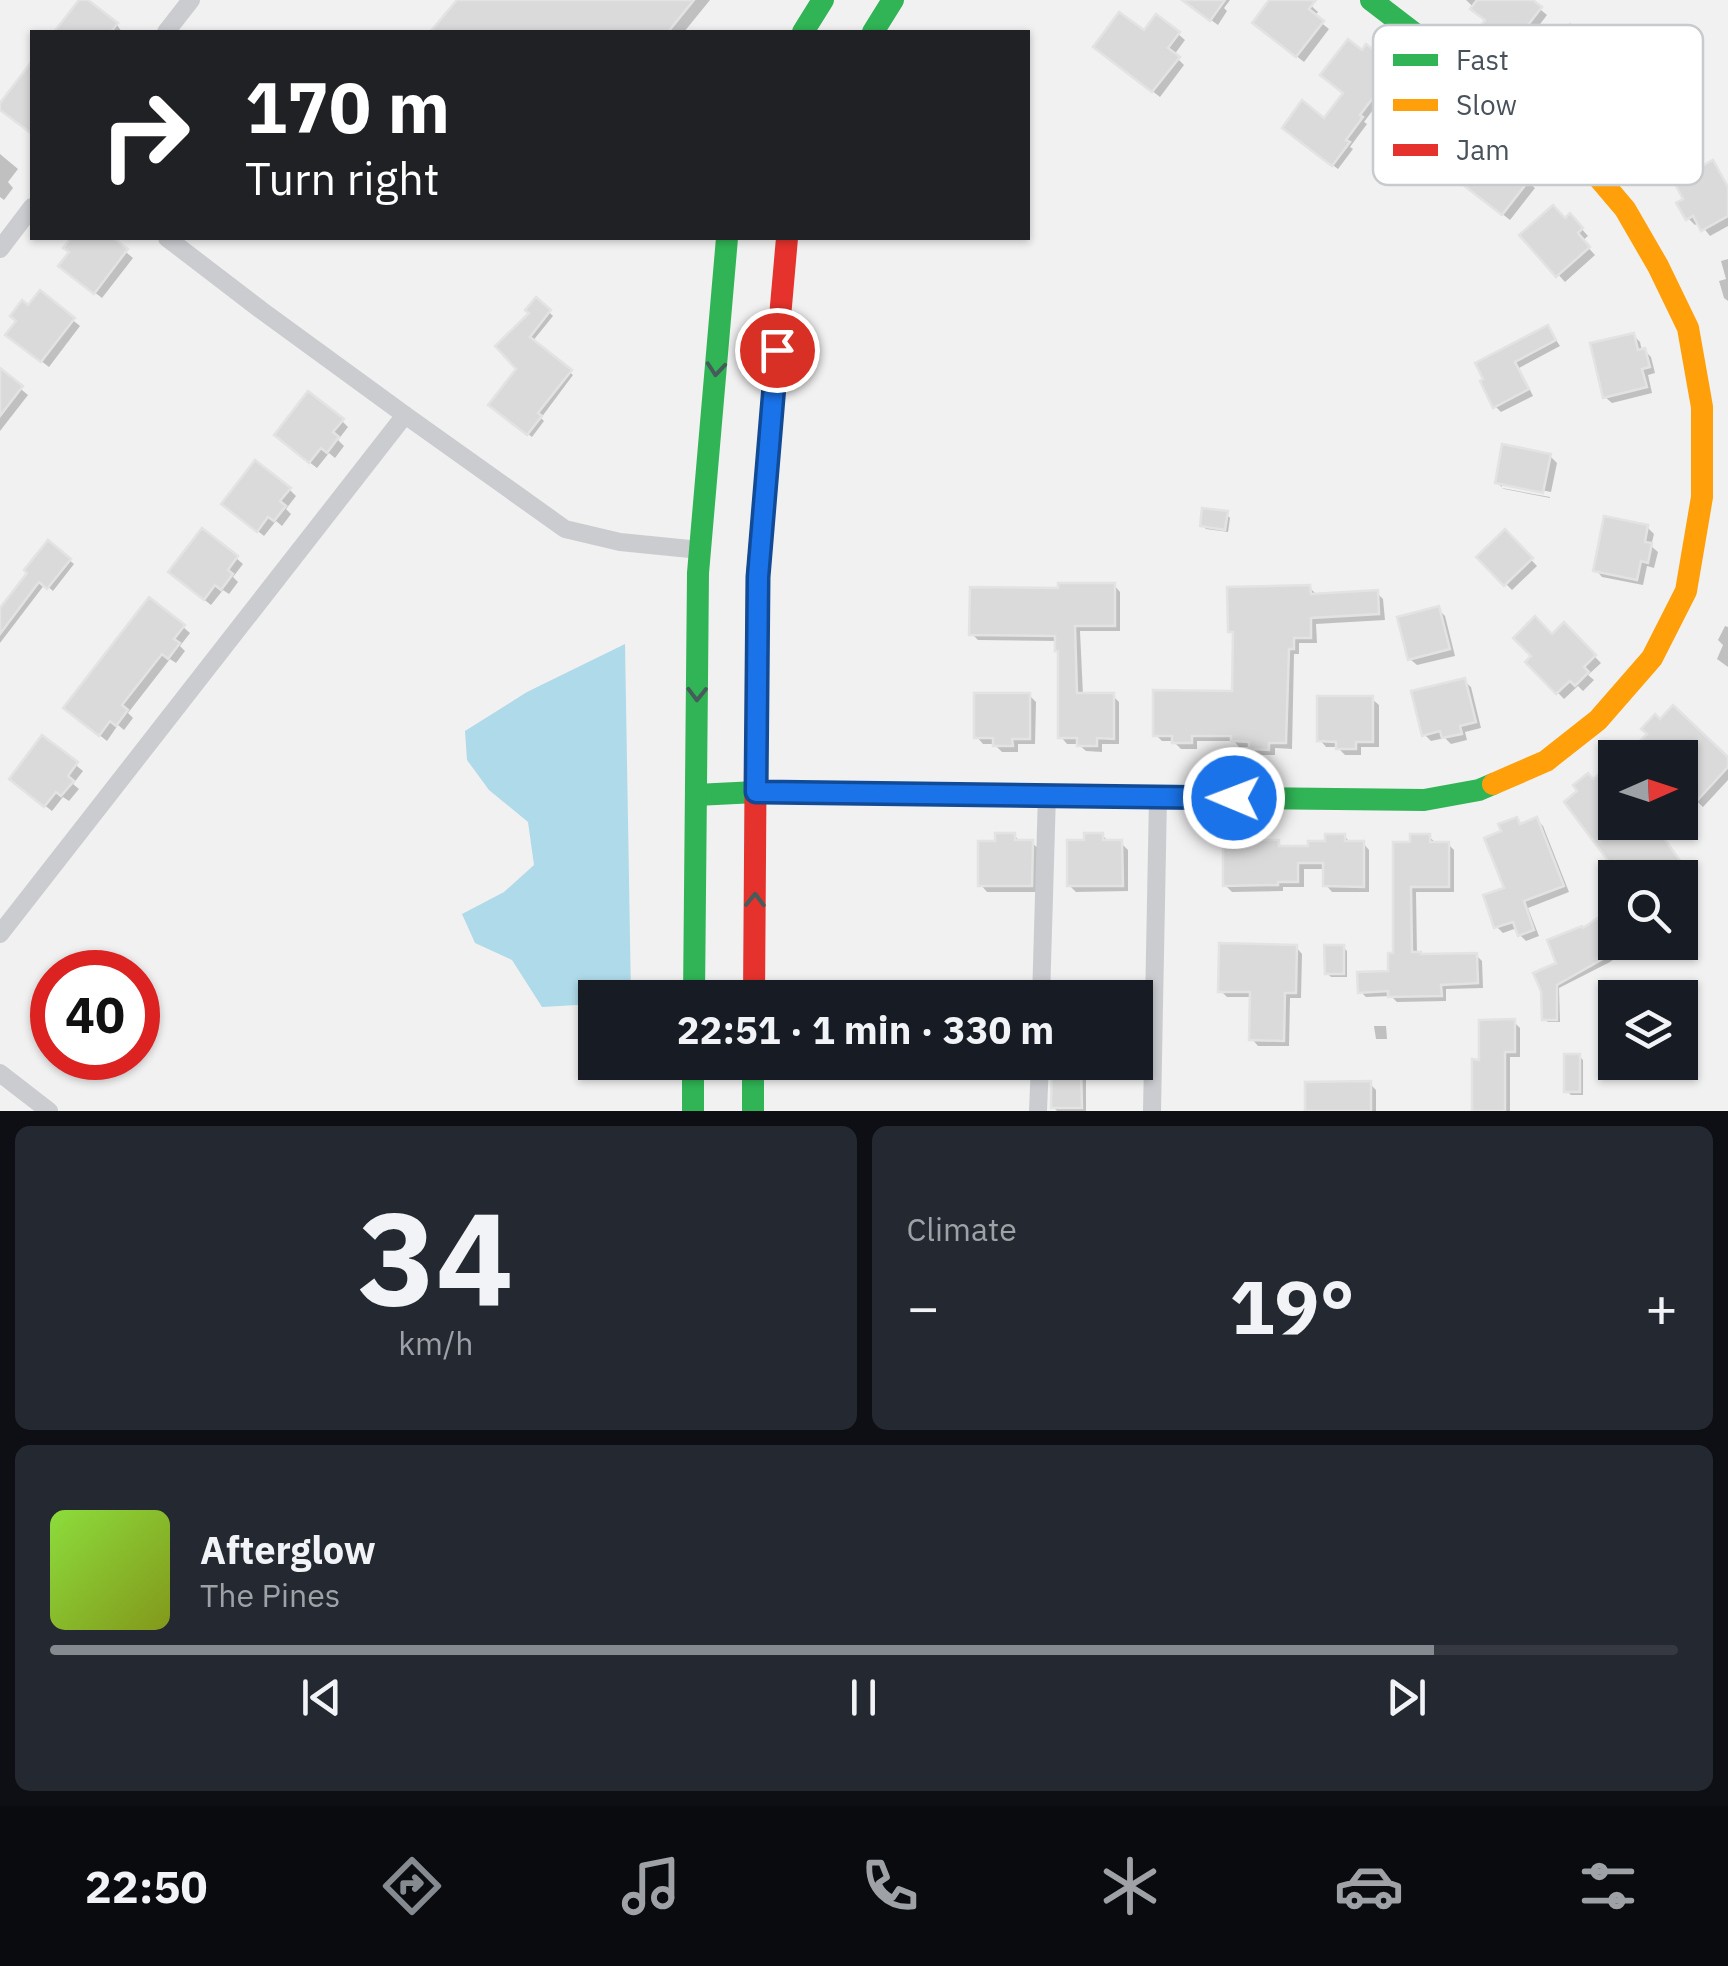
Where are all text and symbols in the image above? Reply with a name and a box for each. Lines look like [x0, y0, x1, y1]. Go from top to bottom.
legend [1373, 25, 1703, 185]
text: Fast [1456, 41, 1509, 78]
text: 170 m [245, 61, 450, 152]
icon: right [80, 70, 210, 200]
text: Slow [1456, 86, 1517, 123]
text: Jam [1456, 131, 1510, 168]
text: Turn right [245, 149, 440, 207]
pin [735, 308, 820, 393]
icon: arrive [750, 323, 805, 378]
one-way arrow [705, 362, 727, 378]
one-way arrow [686, 686, 708, 702]
north arrow [1598, 740, 1698, 840]
map controls [1598, 740, 1698, 1080]
position arrow [1182, 746, 1286, 850]
button: search [1598, 860, 1698, 960]
one-way arrow [744, 892, 766, 908]
speed limit sign: 40 [30, 950, 160, 1080]
button: layers [1598, 980, 1698, 1080]
text: 22:51 · 1 min · 330 m [677, 1005, 1054, 1054]
text: 34 [358, 1172, 514, 1341]
text: Climate [907, 1208, 1017, 1250]
text: 19° [1230, 1257, 1355, 1355]
text: − [907, 1271, 940, 1342]
text: + [1645, 1271, 1678, 1342]
text: km/h [398, 1322, 473, 1364]
text: Afterglow [200, 1525, 376, 1574]
text: The Pines [200, 1574, 340, 1616]
icon: previous [294, 1670, 349, 1725]
icon: pause [836, 1670, 891, 1725]
icon: next [1379, 1670, 1434, 1725]
icon: directions [377, 1851, 447, 1921]
icon: music [616, 1851, 686, 1921]
icon: phone [855, 1851, 925, 1921]
icon: climate [1095, 1851, 1165, 1921]
icon: car [1334, 1851, 1404, 1921]
icon: filters [1573, 1851, 1643, 1921]
text: 22:50 [85, 1857, 208, 1915]

